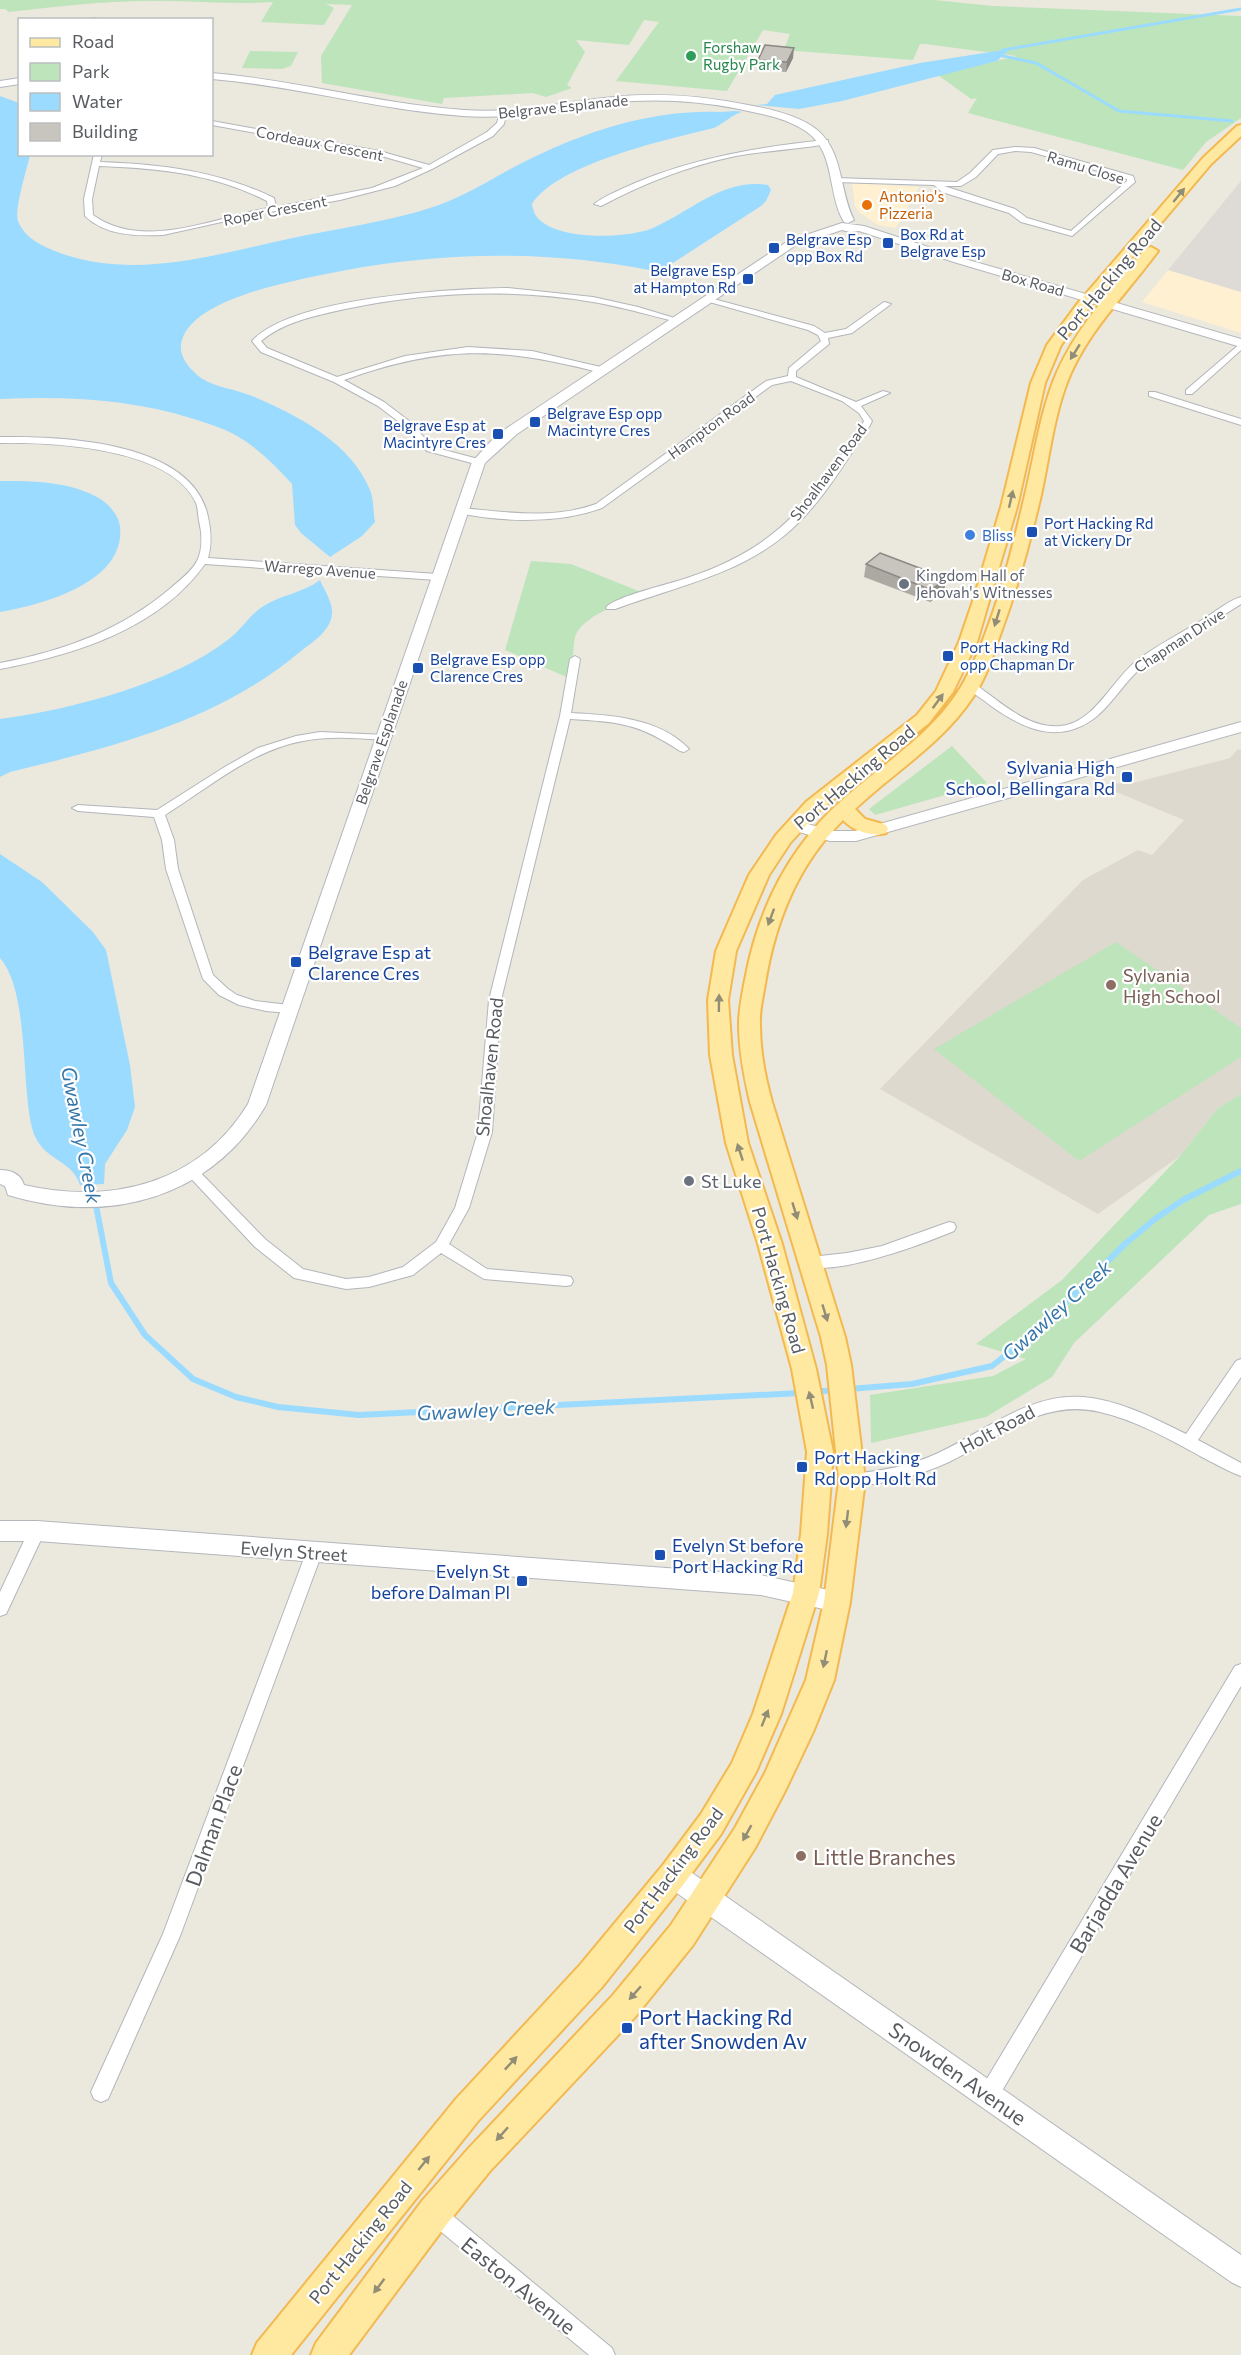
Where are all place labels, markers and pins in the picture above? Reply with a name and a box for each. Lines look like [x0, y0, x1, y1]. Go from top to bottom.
place label: Forshaw Rugby Park [703, 38, 780, 73]
marker: Forshaw Rugby Park [684, 49, 698, 63]
place label: Antonio's Pizzeria [879, 187, 944, 222]
marker: Antonio's Pizzeria [860, 198, 874, 212]
place label: Box Rd at Belgrave Esp [900, 225, 986, 260]
place label: Belgrave Esp opp Box Rd [786, 230, 872, 265]
marker: Box Rd at Belgrave Esp [881, 236, 895, 250]
marker: Belgrave Esp opp Box Rd [767, 241, 781, 255]
place label: Belgrave Esp at Hampton Rd [634, 261, 736, 296]
marker: Belgrave Esp at Hampton Rd [741, 272, 755, 286]
place label: Belgrave Esp opp Macintyre Cres [547, 404, 663, 439]
marker: Belgrave Esp opp Macintyre Cres [528, 415, 542, 429]
place label: Belgrave Esp at Macintyre Cres [383, 416, 486, 451]
marker: Belgrave Esp at Macintyre Cres [491, 427, 505, 441]
place label: Port Hacking Rd at Vickery Dr [1044, 514, 1153, 549]
marker: Port Hacking Rd at Vickery Dr [1025, 525, 1039, 539]
place label: Bliss [982, 526, 1013, 544]
marker: Bliss [963, 528, 977, 542]
place label: Kingdom Hall of Jehovah's Witnesses [916, 566, 1053, 601]
marker: Kingdom Hall of Jehovah's Witnesses [897, 577, 911, 591]
place label: Port Hacking Rd opp Chapman Dr [960, 638, 1075, 673]
marker: Port Hacking Rd opp Chapman Dr [941, 649, 955, 663]
place label: Belgrave Esp opp Clarence Cres [430, 650, 546, 685]
marker: Belgrave Esp opp Clarence Cres [411, 661, 425, 675]
place label: Sylvania High School, Bellingara Rd [946, 756, 1115, 799]
marker: Sylvania High School, Bellingara Rd [1120, 770, 1134, 784]
place label: Belgrave Esp at Clarence Cres [308, 941, 431, 984]
marker: Belgrave Esp at Clarence Cres [289, 955, 303, 969]
place label: Sylvania High School [1123, 964, 1221, 1007]
marker: Sylvania High School [1104, 978, 1118, 992]
place label: St Luke [701, 1170, 761, 1192]
marker: St Luke [682, 1174, 696, 1188]
place label: Port Hacking Rd opp Holt Rd [814, 1446, 936, 1489]
marker: Port Hacking Rd opp Holt Rd [795, 1460, 809, 1474]
place label: Evelyn St before Port Hacking Rd [672, 1534, 803, 1577]
marker: Evelyn St before Port Hacking Rd [653, 1548, 667, 1562]
place label: Evelyn St before Dalman Pl [371, 1560, 510, 1603]
marker: Evelyn St before Dalman Pl [515, 1574, 529, 1588]
place label: Little Branches [813, 1844, 956, 1869]
marker: Little Branches [794, 1849, 808, 1863]
place label: Port Hacking Rd after Snowden Av [639, 2004, 807, 2053]
marker: Port Hacking Rd after Snowden Av [620, 2021, 634, 2035]

